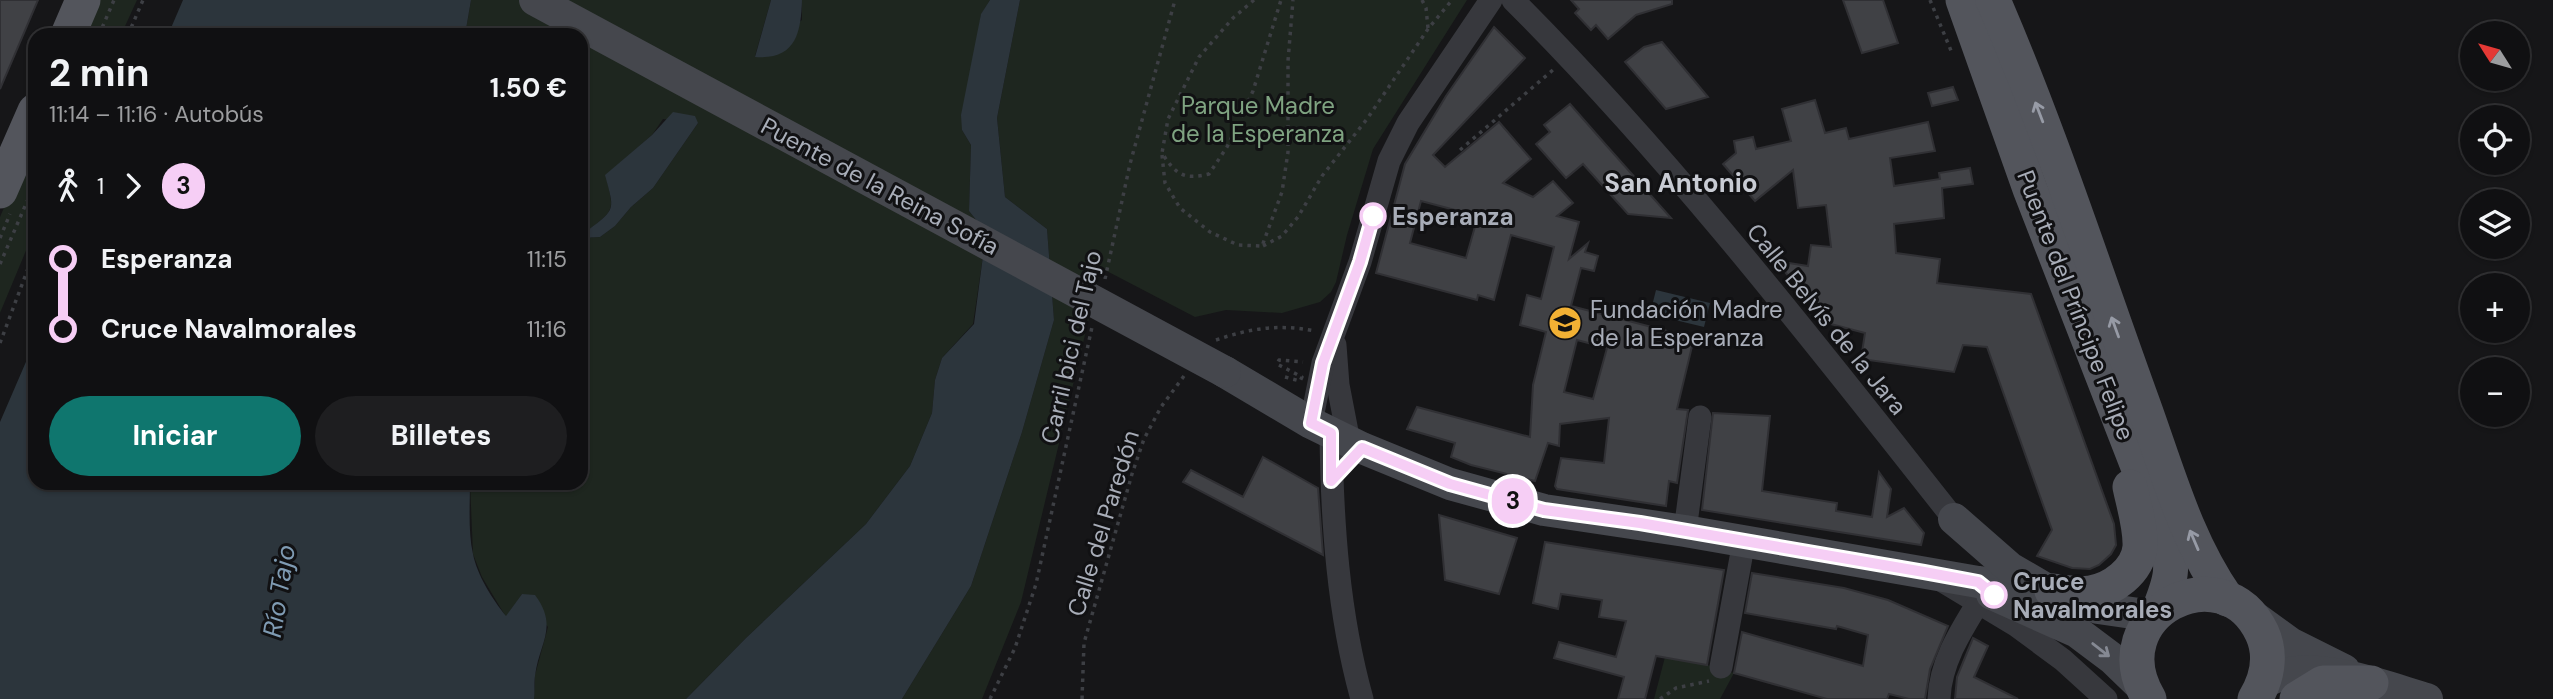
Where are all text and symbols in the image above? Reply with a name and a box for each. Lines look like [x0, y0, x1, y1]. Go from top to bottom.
north arrow [2460, 21, 2530, 91]
map controls [2460, 21, 2530, 427]
text: 2 min [49, 48, 149, 98]
text: 1.50 € [490, 71, 567, 105]
park label: Parque Madre de la Esperanza [1171, 90, 1345, 149]
text: 11:14 – 11:16 · Autobús [49, 99, 264, 129]
one-way arrow [2032, 102, 2045, 123]
button: locate [2460, 105, 2530, 175]
street label: Puente de la Reina Sofía [756, 110, 1004, 262]
district label: San Antonio [1604, 166, 1758, 200]
street label: Puente del Príncipe Felipe [2010, 166, 2142, 444]
icon: walk [49, 167, 87, 205]
icon: forward [114, 167, 152, 205]
text: 3 [176, 170, 191, 201]
text: 1 [97, 171, 104, 201]
button: layers [2460, 189, 2530, 259]
place label: Esperanza [1392, 201, 1513, 232]
marker: Esperanza [1360, 203, 1386, 229]
street label: Calle Belvís de la Jara [1740, 217, 1914, 421]
text: Esperanza [101, 242, 233, 276]
text: 11:15 [527, 244, 567, 274]
street label: Carril bici del Tajo [1034, 247, 1108, 447]
button: + [2460, 273, 2530, 343]
place label: Fundación Madre de la Esperanza [1590, 294, 1783, 353]
school or university icon: Fundación Madre de la Esperanza [1546, 304, 1584, 342]
text: Cruce Navalmorales [101, 312, 357, 346]
text: 11:16 [526, 314, 567, 344]
one-way arrow [2108, 316, 2120, 338]
button: − [2460, 357, 2530, 427]
button: Iniciar [49, 396, 301, 476]
button: Billetes [315, 396, 567, 476]
street label: Calle del Paredón [1060, 426, 1146, 620]
line badge: 3 [1490, 478, 1536, 524]
text: 3 [1506, 485, 1520, 516]
one-way arrow [2187, 530, 2200, 551]
water label: Río Tajo [255, 542, 303, 640]
place label: Cruce Navalmorales [2013, 566, 2172, 625]
marker: Cruce Navalmorales [1981, 582, 2007, 608]
one-way arrow [2092, 642, 2110, 657]

